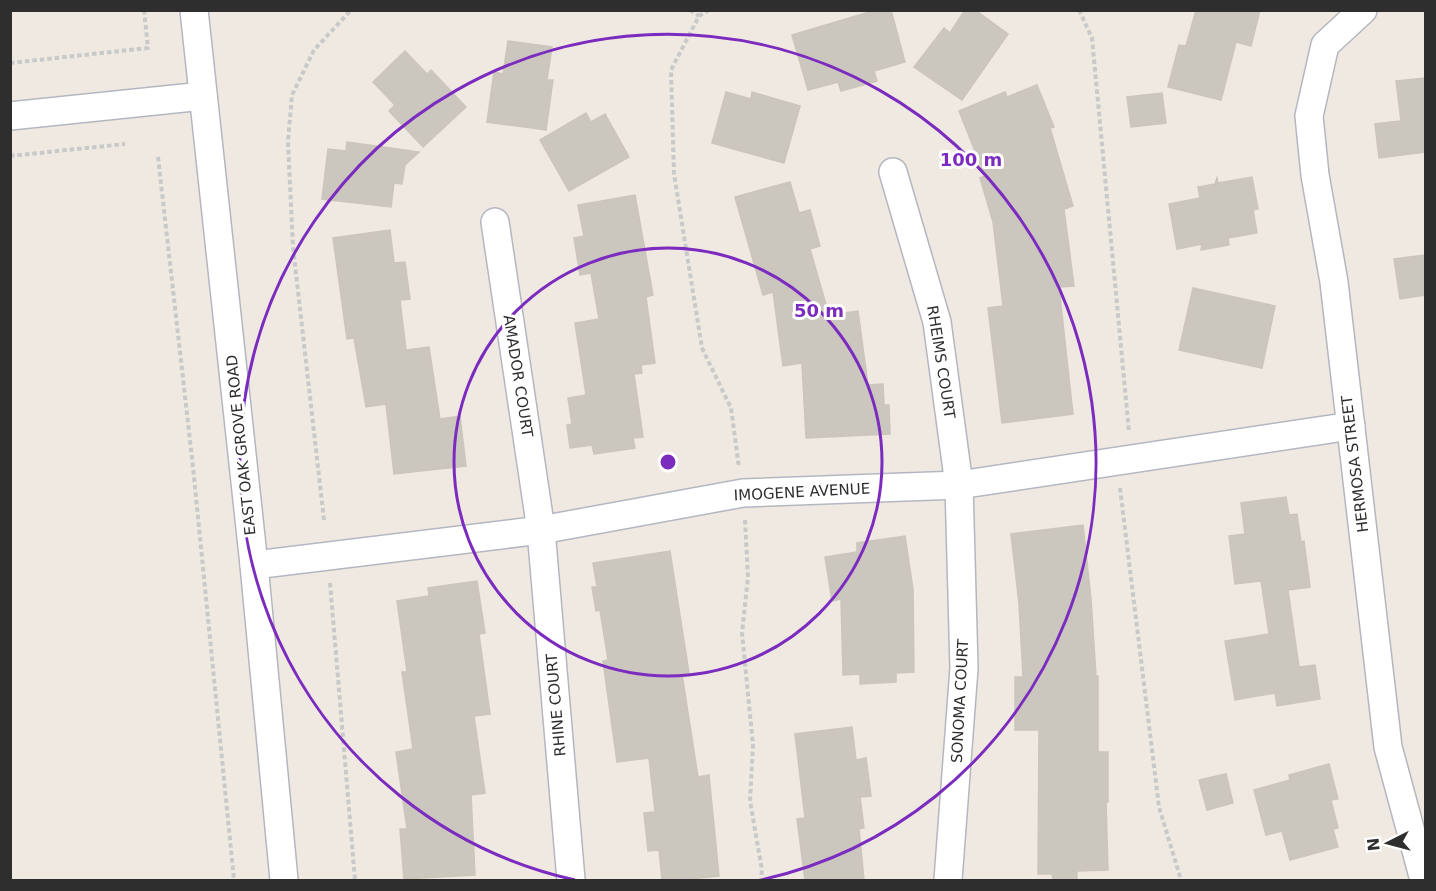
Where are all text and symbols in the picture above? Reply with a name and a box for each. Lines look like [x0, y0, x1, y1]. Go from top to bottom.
text: 100 m [940, 149, 1002, 170]
text: 50 m [794, 300, 844, 321]
street label: RHEIMS COURT [923, 304, 959, 421]
street label: AMADOR COURT [499, 313, 537, 439]
street label: EAST OAK GROVE ROAD [223, 354, 259, 536]
street label: HERMOSA STREET [1338, 394, 1372, 534]
centre of rings [658, 452, 678, 472]
street label: IMOGENE AVENUE [733, 479, 871, 505]
street label: SONOMA COURT [948, 638, 972, 763]
street label: RHINE COURT [542, 652, 569, 757]
north arrow [1358, 813, 1418, 873]
text: N [1363, 837, 1384, 852]

